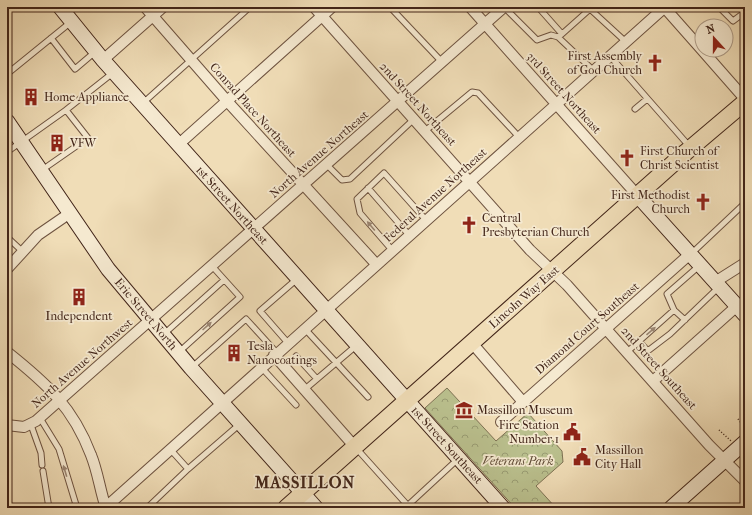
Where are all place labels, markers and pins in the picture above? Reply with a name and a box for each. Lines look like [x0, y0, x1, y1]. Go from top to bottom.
place label: First Assembly of God Church [567, 49, 643, 77]
church icon: First Assembly of God Church [645, 53, 665, 73]
building icon: Home Appliance [21, 87, 41, 107]
place label: Home Appliance [44, 90, 129, 104]
building icon: VFW [47, 133, 67, 153]
place label: VFW [69, 136, 97, 150]
place label: First Church of Christ Scientist [640, 144, 720, 172]
church icon: First Church of Christ Scientist [617, 148, 637, 168]
place label: First Methodist Church [611, 188, 691, 216]
church icon: First Methodist Church [693, 192, 713, 212]
place label: Central Presbyterian Church [482, 211, 590, 239]
church icon: Central Presbyterian Church [459, 215, 479, 235]
building icon: Independent [69, 287, 89, 307]
place label: Independent [45, 309, 113, 323]
place label: Tesla Nanocoatings [247, 339, 318, 367]
building icon: Tesla Nanocoatings [224, 343, 244, 363]
museum icon: Massillon Museum [454, 400, 474, 420]
place label: Massillon Museum [477, 403, 573, 417]
place label: Fire Station Number 1 [499, 418, 559, 446]
public building icon: Fire Station Number 1 [562, 422, 582, 442]
place label: Massillon City Hall [595, 443, 643, 471]
public building icon: Massillon City Hall [572, 447, 592, 467]

